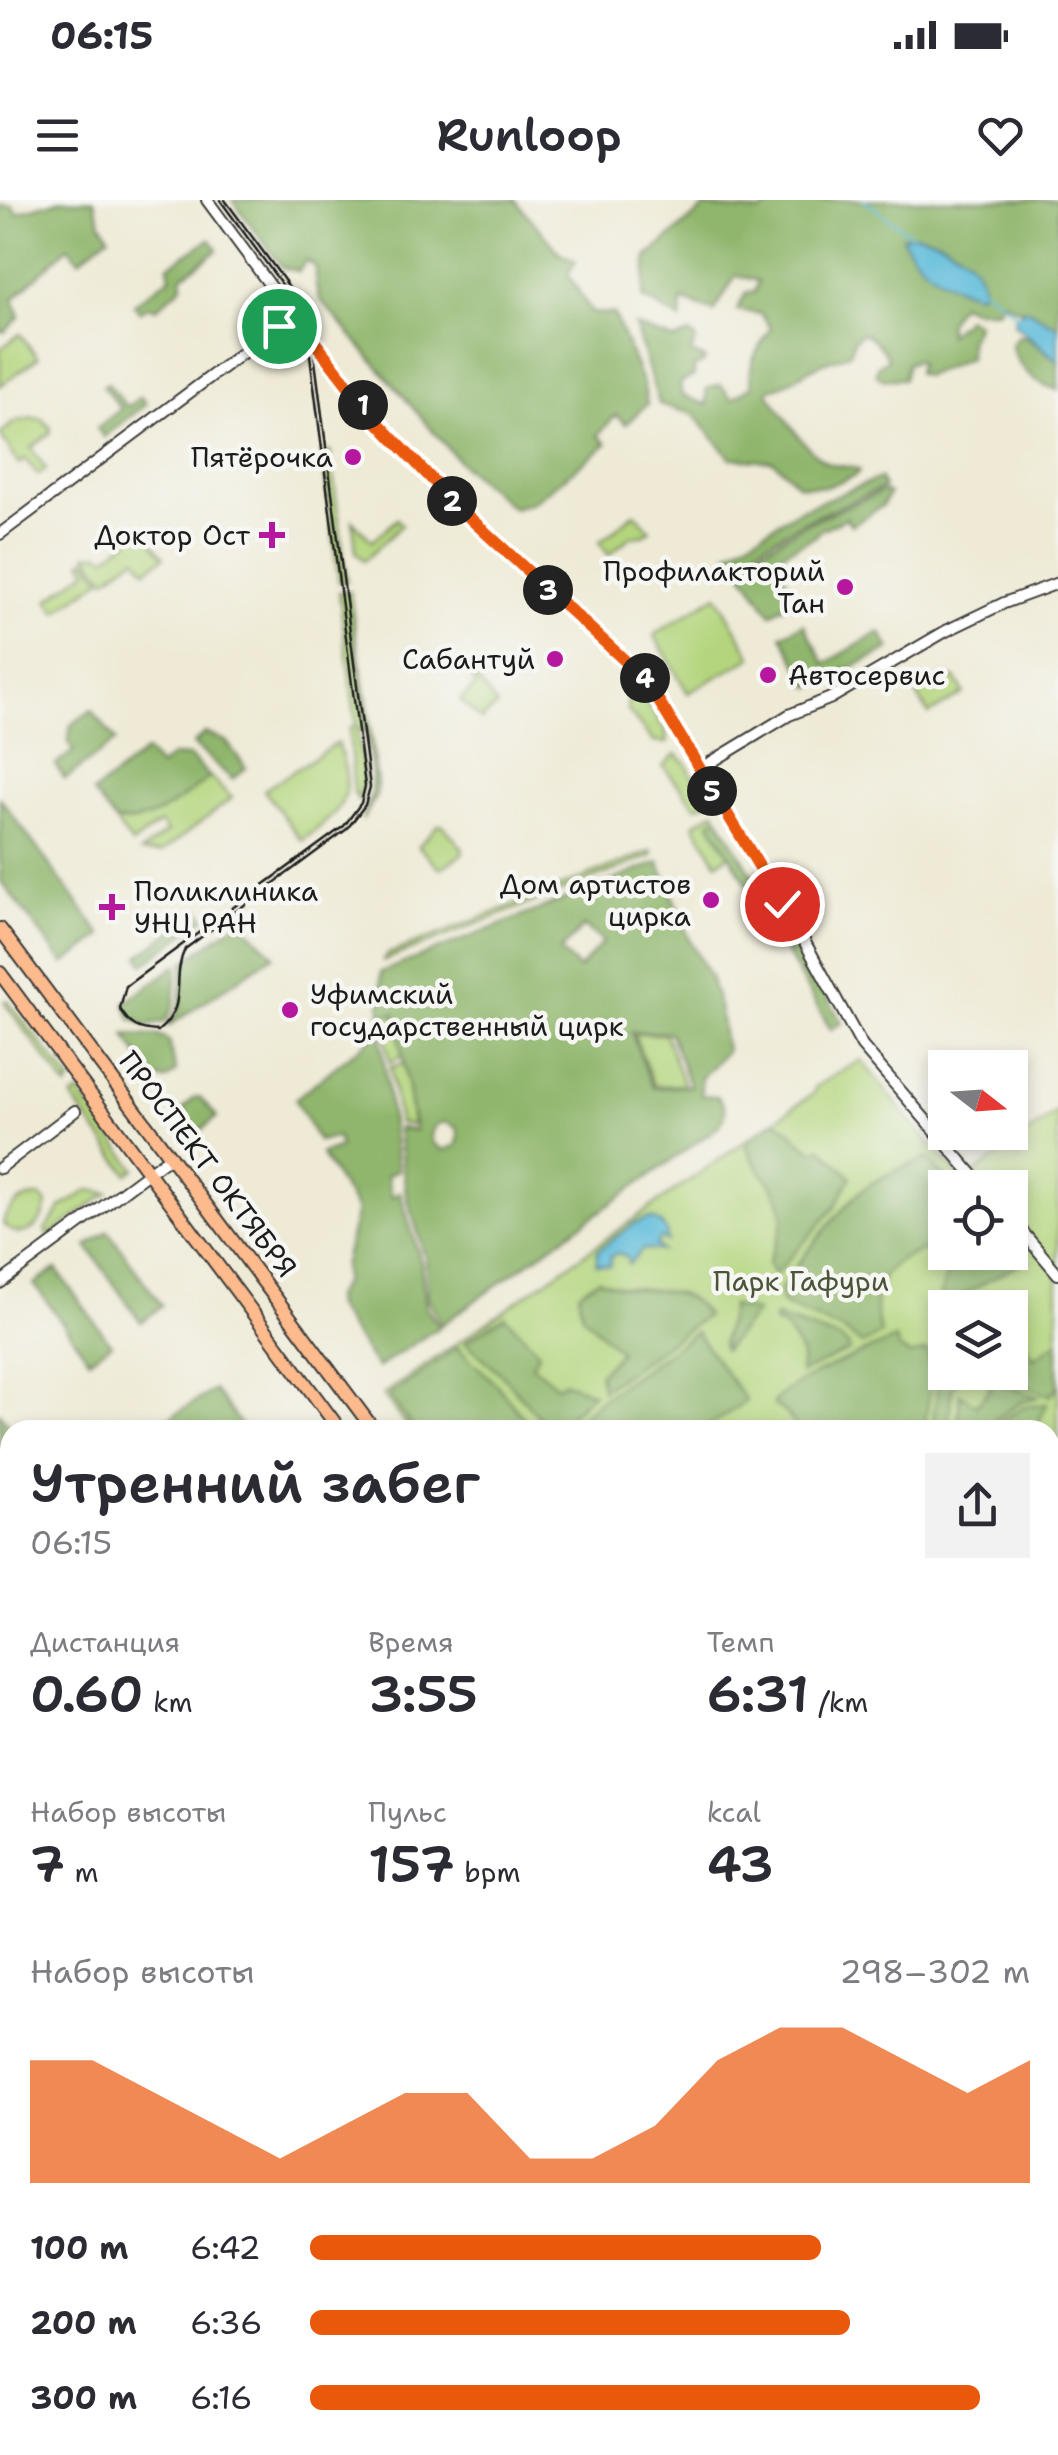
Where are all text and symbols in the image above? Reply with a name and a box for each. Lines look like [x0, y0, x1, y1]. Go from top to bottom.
text: 06:15 [50, 10, 153, 61]
text: Runloop [436, 105, 622, 165]
icon: menu [30, 108, 85, 163]
icon: heart [973, 108, 1028, 163]
pin [237, 284, 322, 369]
icon: arrive [252, 299, 307, 354]
pin: 1 [338, 380, 388, 430]
text: 1 [357, 386, 369, 424]
place label: Пятёрочка [191, 438, 333, 476]
marker: Пятёрочка [342, 446, 364, 468]
pin: 2 [427, 476, 477, 526]
text: 2 [442, 482, 462, 520]
place label: Доктор Ост [94, 516, 251, 554]
marker: Доктор Ост [259, 522, 285, 548]
place label: Профилакторий Тан [603, 552, 825, 622]
pin: 3 [523, 565, 573, 615]
text: 3 [538, 571, 558, 609]
marker: Профилакторий Тан [834, 576, 856, 598]
place label: Сабантуй [402, 640, 535, 678]
marker: Сабантуй [544, 648, 566, 670]
pin: 4 [620, 653, 670, 703]
place label: Автосервис [788, 656, 946, 694]
text: 4 [635, 659, 655, 697]
marker: Автосервис [757, 664, 779, 686]
pin: 5 [687, 766, 737, 816]
text: 5 [703, 772, 721, 810]
pin [740, 862, 825, 947]
place label: Дом артистов цирка [500, 865, 691, 935]
place label: Поликлиника УНЦ РАН [134, 872, 318, 942]
icon: check [755, 877, 810, 932]
marker: Дом артистов цирка [700, 889, 722, 911]
marker: Поликлиника УНЦ РАН [99, 894, 125, 920]
place label: Уфимский государственный цирк [310, 975, 624, 1045]
marker: Уфимский государственный цирк [279, 999, 301, 1021]
street label: ПРОСПЕКТ ОКТЯБРЯ [110, 1043, 306, 1285]
north arrow [928, 1050, 1028, 1150]
map controls [928, 1050, 1028, 1390]
button: locate [928, 1170, 1028, 1270]
park label: Парк Гафури [713, 1262, 889, 1300]
button: layers [928, 1290, 1028, 1390]
text: Утренний забег [30, 1446, 480, 1520]
button: share [925, 1453, 1030, 1558]
text: 06:15 [30, 1521, 112, 1564]
text: Дистанция [30, 1623, 180, 1661]
text: Время [368, 1623, 454, 1661]
text: Темп [707, 1623, 774, 1661]
text: 0.60 [30, 1661, 143, 1728]
text: 3:55 [368, 1661, 478, 1728]
text: 6:31 [707, 1661, 809, 1728]
text: km [143, 1683, 193, 1721]
text: /km [809, 1683, 868, 1721]
text: Набор высоты [30, 1793, 226, 1831]
text: Пульс [368, 1793, 447, 1831]
text: kcal [707, 1793, 761, 1831]
text: 7 [30, 1831, 65, 1898]
text: 157 [368, 1831, 455, 1898]
text: 43 [707, 1831, 774, 1898]
text: m [65, 1853, 99, 1891]
text: bpm [455, 1853, 521, 1891]
text: Набор высоты [30, 1950, 255, 1993]
text: 298–302 m [839, 1950, 1030, 1993]
text: 100 m [30, 2226, 129, 2269]
text: 6:42 [190, 2226, 261, 2269]
text: 200 m [30, 2301, 137, 2344]
text: 6:36 [190, 2301, 262, 2344]
text: 300 m [30, 2376, 137, 2419]
text: 6:16 [190, 2376, 253, 2419]

